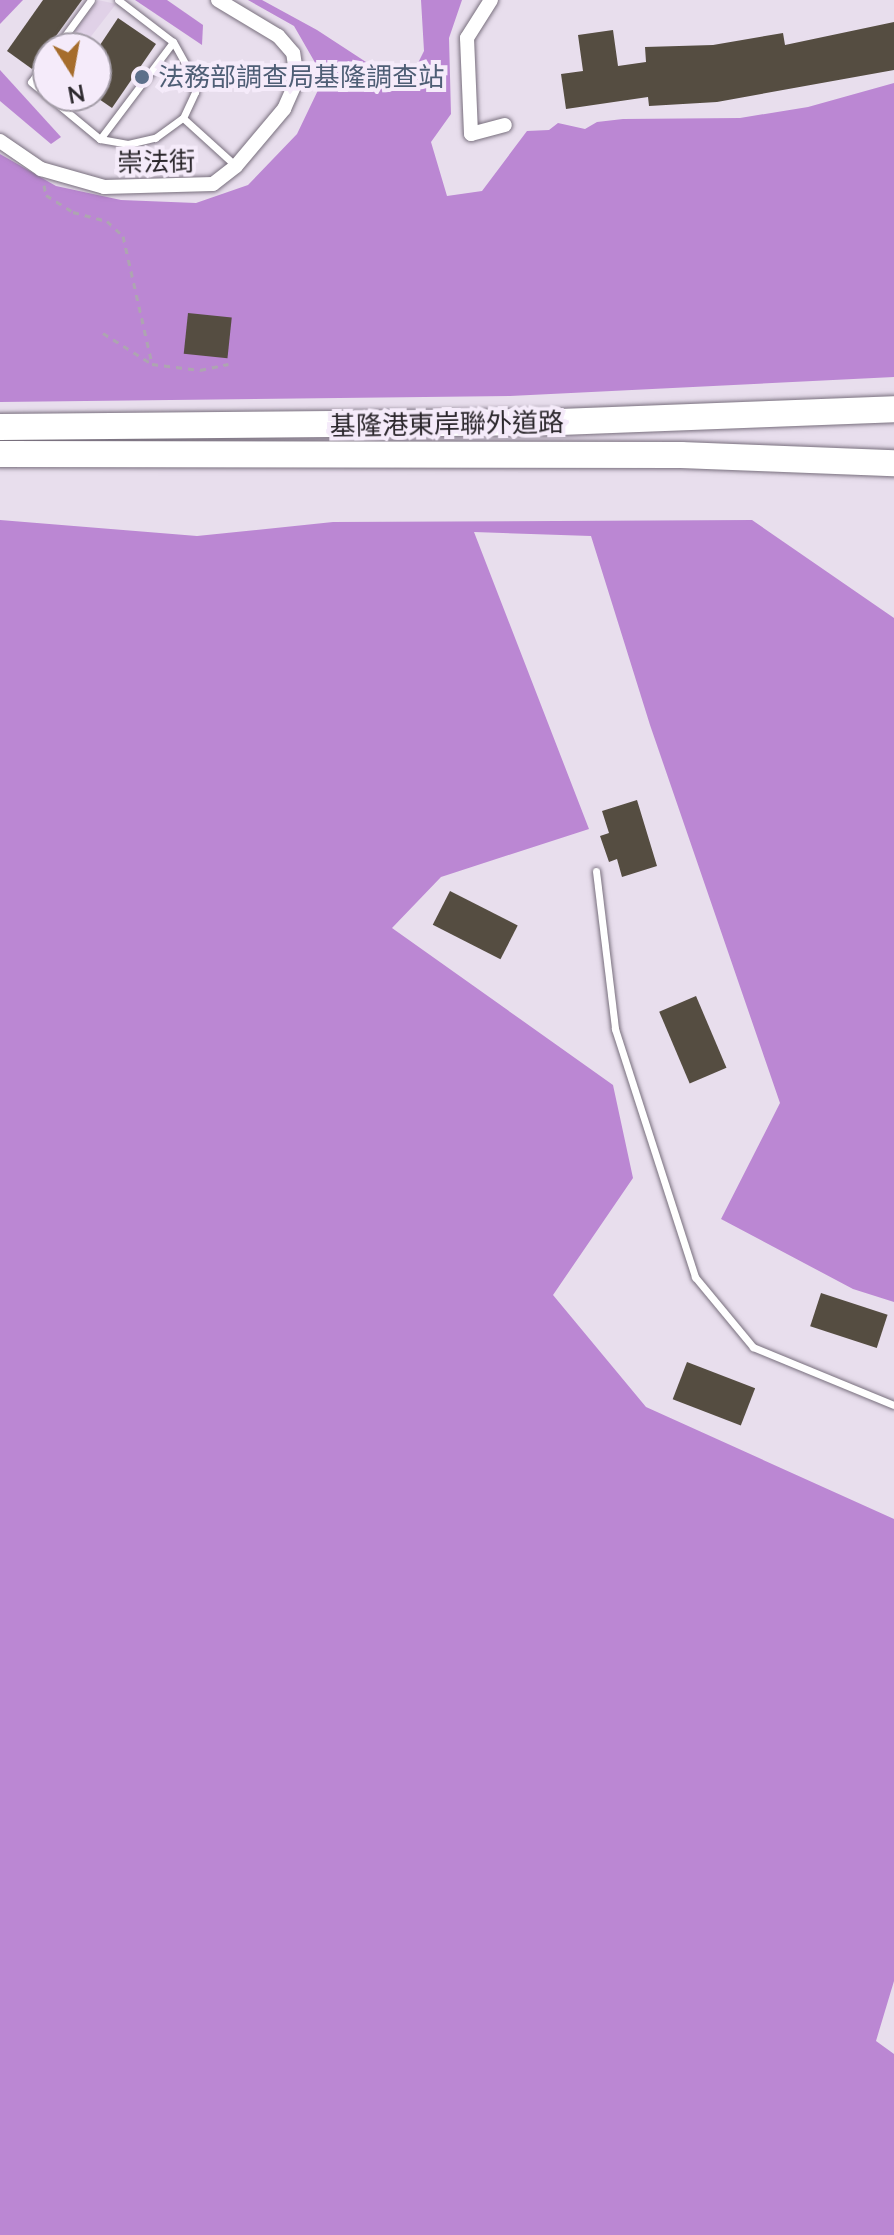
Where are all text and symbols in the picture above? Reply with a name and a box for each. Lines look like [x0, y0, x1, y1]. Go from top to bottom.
north arrow [32, 32, 112, 112]
place label: 法務部調查局基隆調查站 [158, 61, 444, 93]
marker: 法務部調查局基隆調查站 [133, 68, 151, 86]
text: N [65, 79, 87, 109]
street label: 崇法街 [117, 146, 195, 178]
street label: 基隆港東岸聯外道路 [330, 406, 564, 442]

